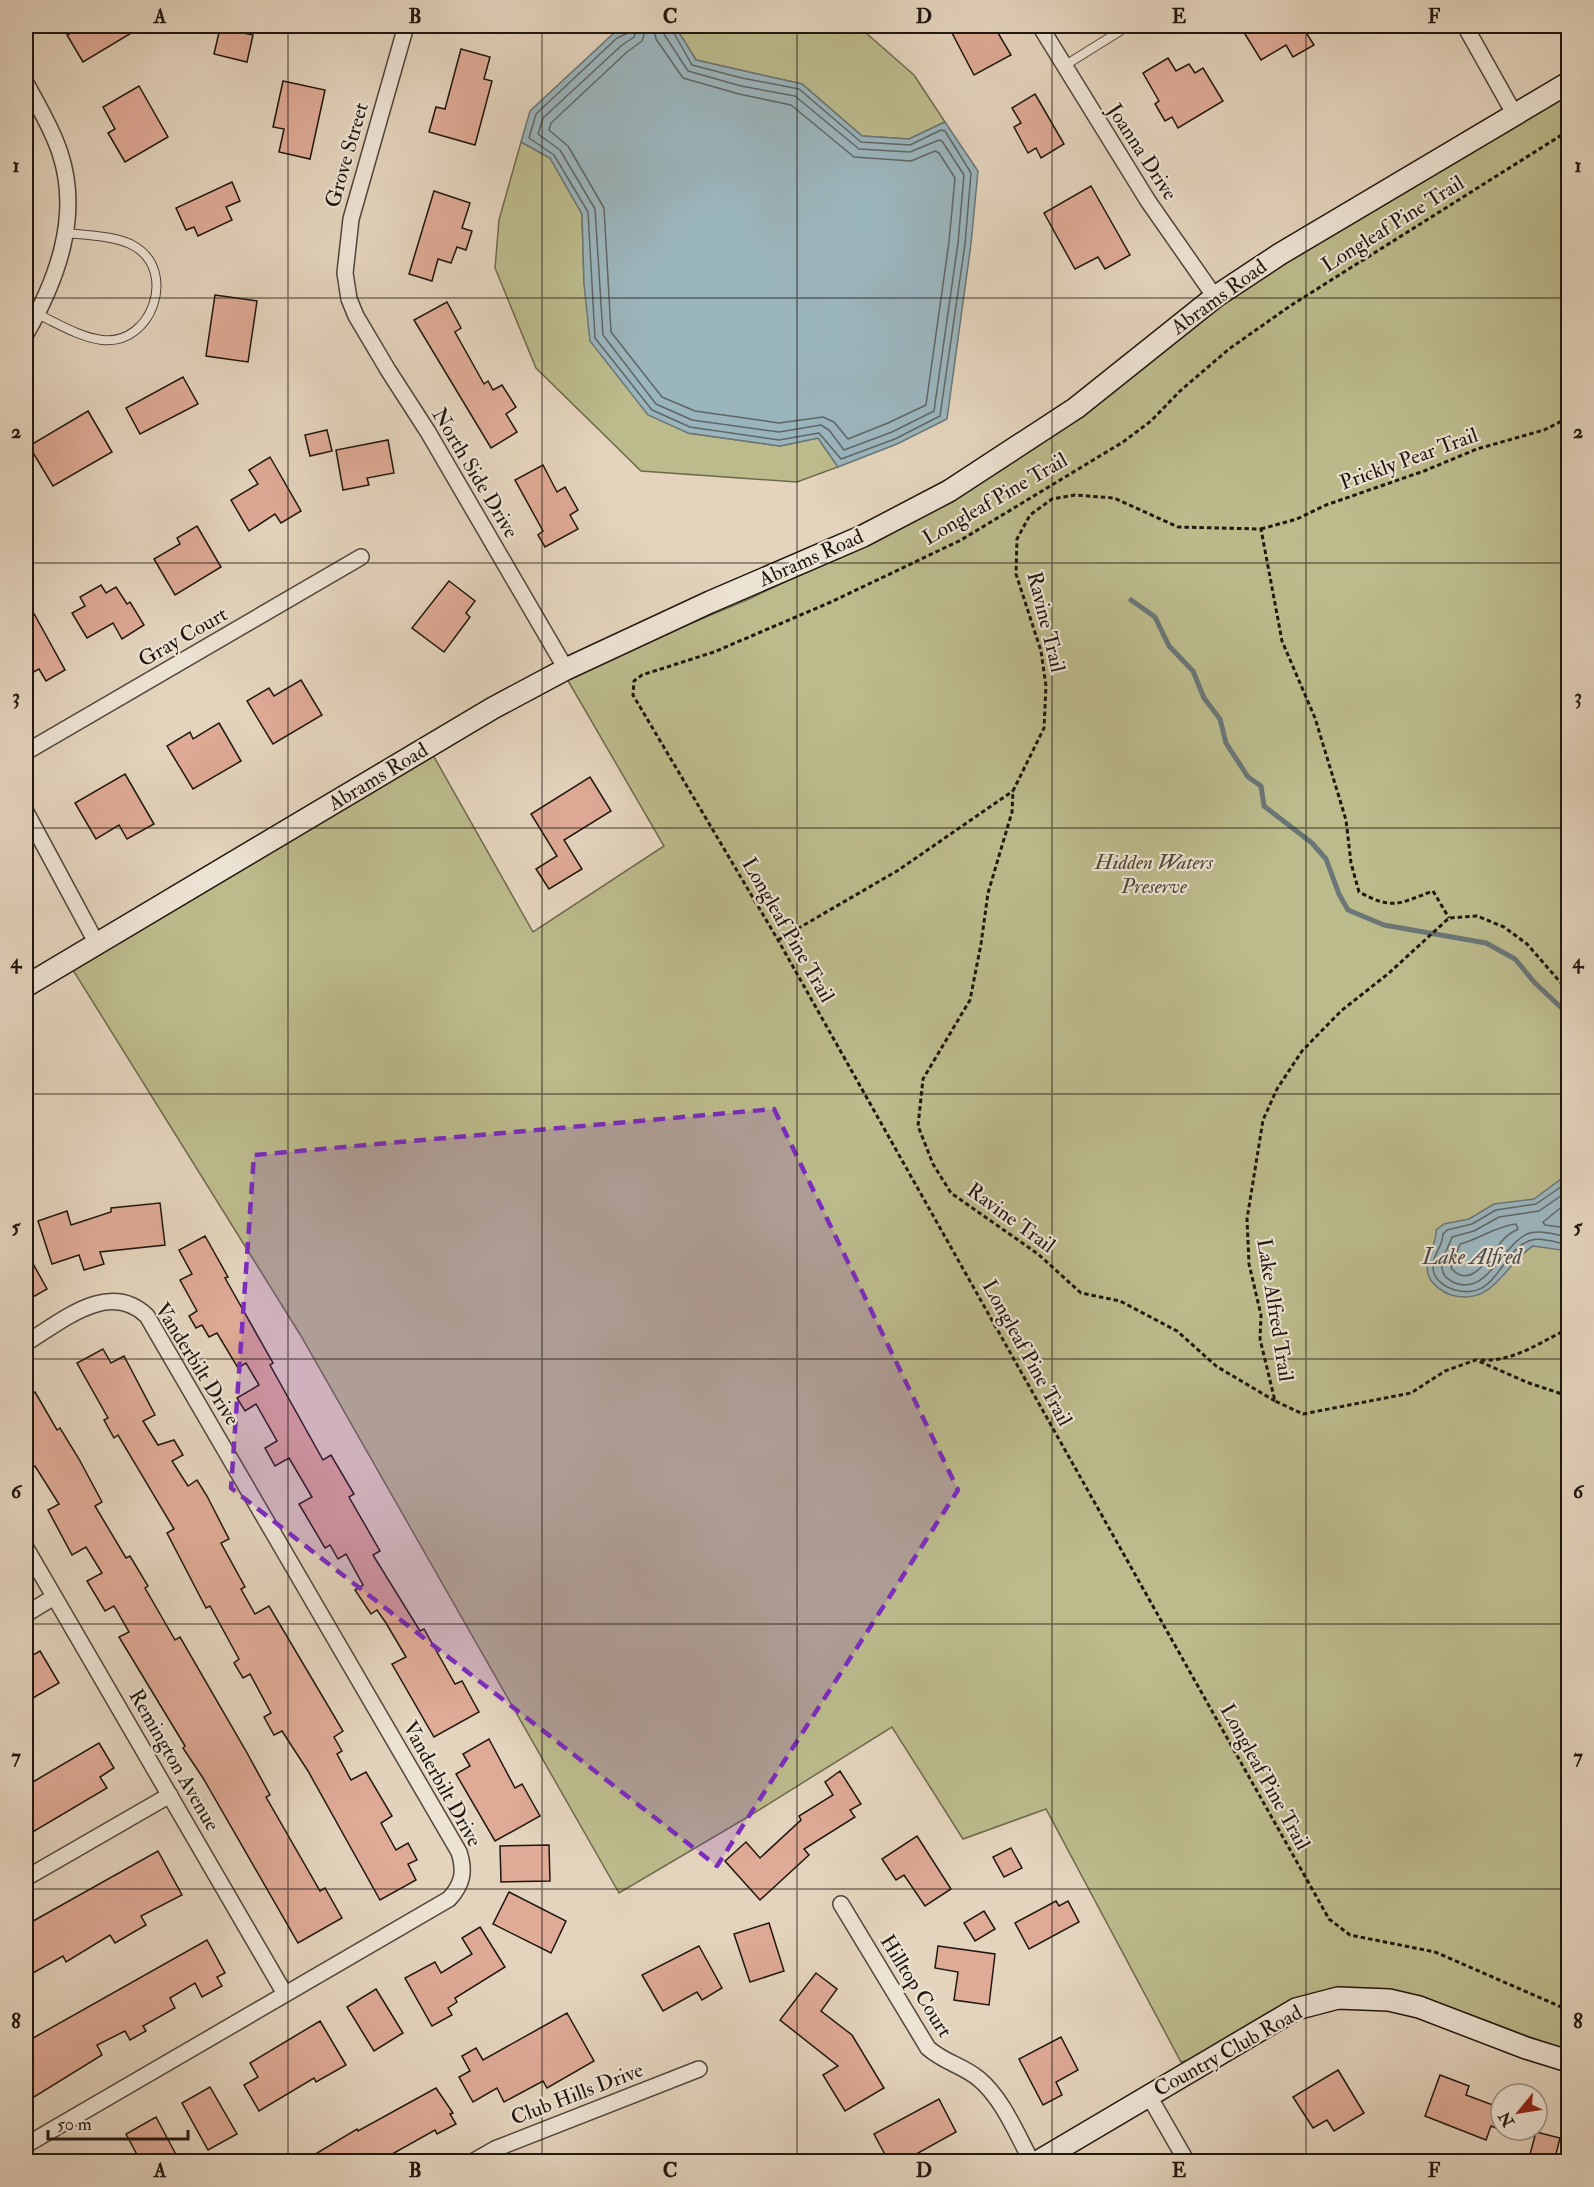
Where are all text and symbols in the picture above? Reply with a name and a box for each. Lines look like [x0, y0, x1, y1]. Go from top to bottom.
text: A [153, 4, 167, 29]
text: B [408, 4, 422, 29]
text: C [663, 4, 677, 29]
text: D [916, 4, 932, 29]
text: E [1172, 4, 1187, 29]
text: F [1428, 4, 1441, 29]
street label: Joanna Drive [1100, 98, 1183, 206]
street label: Grove Street [319, 99, 375, 211]
text: 1 [12, 153, 20, 178]
text: 1 [1574, 153, 1582, 178]
street label: Longleaf Pine Trail [1317, 169, 1470, 279]
street label: Abrams Road [1165, 253, 1273, 341]
street label: North Side Drive [426, 403, 525, 543]
text: 2 [11, 419, 21, 444]
text: 2 [1573, 419, 1583, 444]
street label: Prickly Pear Trail [1336, 421, 1482, 496]
street label: Longleaf Pine Trail [918, 446, 1073, 551]
street label: Abrams Road [754, 523, 868, 593]
street label: Ravine Trail [1020, 569, 1072, 676]
street label: Gray Court [134, 601, 233, 673]
text: 3 [12, 684, 20, 709]
text: 3 [1574, 684, 1582, 709]
street label: Abrams Road [322, 736, 433, 818]
park label: Hidden Waters Preserve [1094, 849, 1214, 900]
street label: Longleaf Pine Trail [736, 853, 841, 1008]
text: 4 [10, 949, 23, 974]
text: 4 [1572, 949, 1585, 974]
street label: Ravine Trail [961, 1177, 1061, 1259]
text: 5 [12, 1214, 22, 1239]
text: 5 [1574, 1214, 1584, 1239]
street label: Lake Alfred Trail [1250, 1237, 1300, 1384]
water label: Lake Alfred [1421, 1243, 1524, 1271]
street label: Longleaf Pine Trail [976, 1275, 1079, 1431]
street label: Vanderbilt Drive [149, 1298, 246, 1431]
text: 6 [11, 1479, 23, 1504]
text: 6 [1573, 1479, 1585, 1504]
street label: Remington Avenue [122, 1684, 226, 1836]
street label: Longleaf Pine Trail [1214, 1699, 1317, 1855]
street label: Vanderbilt Drive [396, 1716, 488, 1852]
text: 7 [11, 1744, 21, 1769]
text: 7 [1573, 1744, 1583, 1769]
street label: Hilltop Court [874, 1930, 958, 2043]
street label: Country Club Road [1149, 1999, 1307, 2103]
text: 8 [11, 2009, 21, 2034]
text: 8 [1573, 2009, 1583, 2034]
street label: Club Hills Drive [507, 2056, 647, 2132]
north arrow [1489, 2082, 1549, 2142]
scale bar [48, 2103, 188, 2141]
text: N [1494, 2107, 1520, 2131]
text: 50 m [57, 2113, 92, 2136]
text: A [153, 2158, 167, 2183]
text: B [408, 2158, 422, 2183]
text: C [663, 2158, 677, 2183]
text: D [916, 2158, 932, 2183]
text: E [1172, 2158, 1187, 2183]
text: F [1428, 2158, 1441, 2183]

